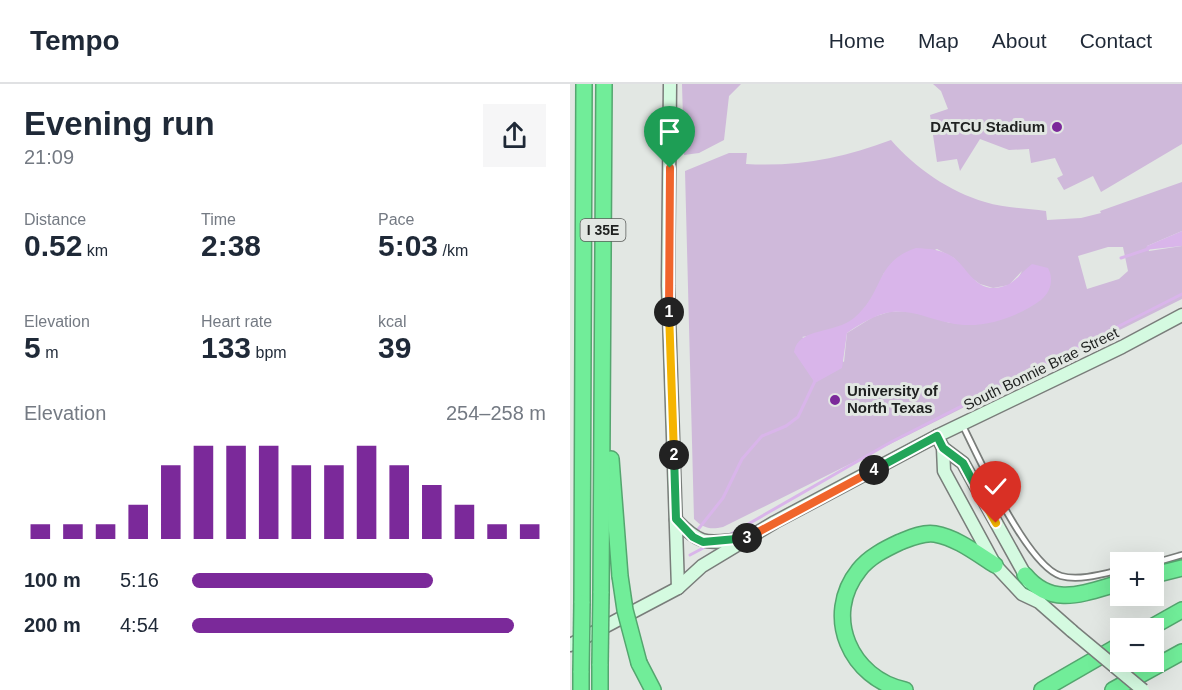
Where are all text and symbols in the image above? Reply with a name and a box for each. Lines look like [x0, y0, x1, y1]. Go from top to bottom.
text: Tempo [30, 25, 120, 56]
text: Home [829, 29, 885, 52]
text: Map [918, 29, 959, 52]
text: About [992, 29, 1047, 52]
text: Contact [1080, 29, 1152, 52]
button: share [483, 104, 546, 167]
text: Evening run [24, 105, 215, 142]
pin [644, 106, 695, 168]
icon: arrive [653, 115, 686, 148]
place label: DATCU Stadium [930, 118, 1045, 135]
marker: DATCU Stadium [1050, 120, 1064, 134]
text: 21:09 [24, 146, 74, 168]
text: Distance [24, 211, 86, 228]
text: Time [201, 211, 236, 228]
text: Pace [378, 211, 414, 228]
road number: I 35E [580, 219, 626, 241]
text: 0.52 [24, 229, 82, 262]
text: 2:38 [201, 229, 261, 262]
text: 5:03 [378, 229, 438, 262]
text: km [82, 242, 108, 259]
text: /km [438, 242, 468, 259]
pin: 1 [654, 297, 684, 327]
text: 1 [665, 303, 673, 320]
text: Elevation [24, 313, 90, 330]
text: Heart rate [201, 313, 272, 330]
text: kcal [378, 313, 406, 330]
street label: South Bonnie Brae Street [961, 323, 1122, 413]
text: 5 [24, 331, 41, 364]
text: 133 [201, 331, 251, 364]
text: 39 [378, 331, 411, 364]
text: m [41, 344, 58, 361]
text: bpm [251, 344, 287, 361]
place label: University of North Texas [847, 382, 939, 416]
marker: University of North Texas [828, 393, 842, 407]
text: Elevation [24, 402, 106, 424]
text: 254–258 m [446, 402, 546, 424]
pin: 2 [659, 440, 689, 470]
text: 2 [670, 446, 678, 463]
pin: 4 [859, 455, 889, 485]
text: 4 [870, 461, 878, 478]
pin [970, 461, 1021, 523]
icon: check [979, 470, 1012, 503]
pin: 3 [732, 523, 762, 553]
text: 3 [743, 529, 751, 546]
map controls [1110, 552, 1164, 672]
button: + [1110, 552, 1164, 606]
text: 100 m [24, 569, 81, 591]
text: 5:16 [120, 569, 159, 591]
text: 200 m [24, 614, 81, 636]
text: 4:54 [120, 614, 159, 636]
button: − [1110, 618, 1164, 672]

